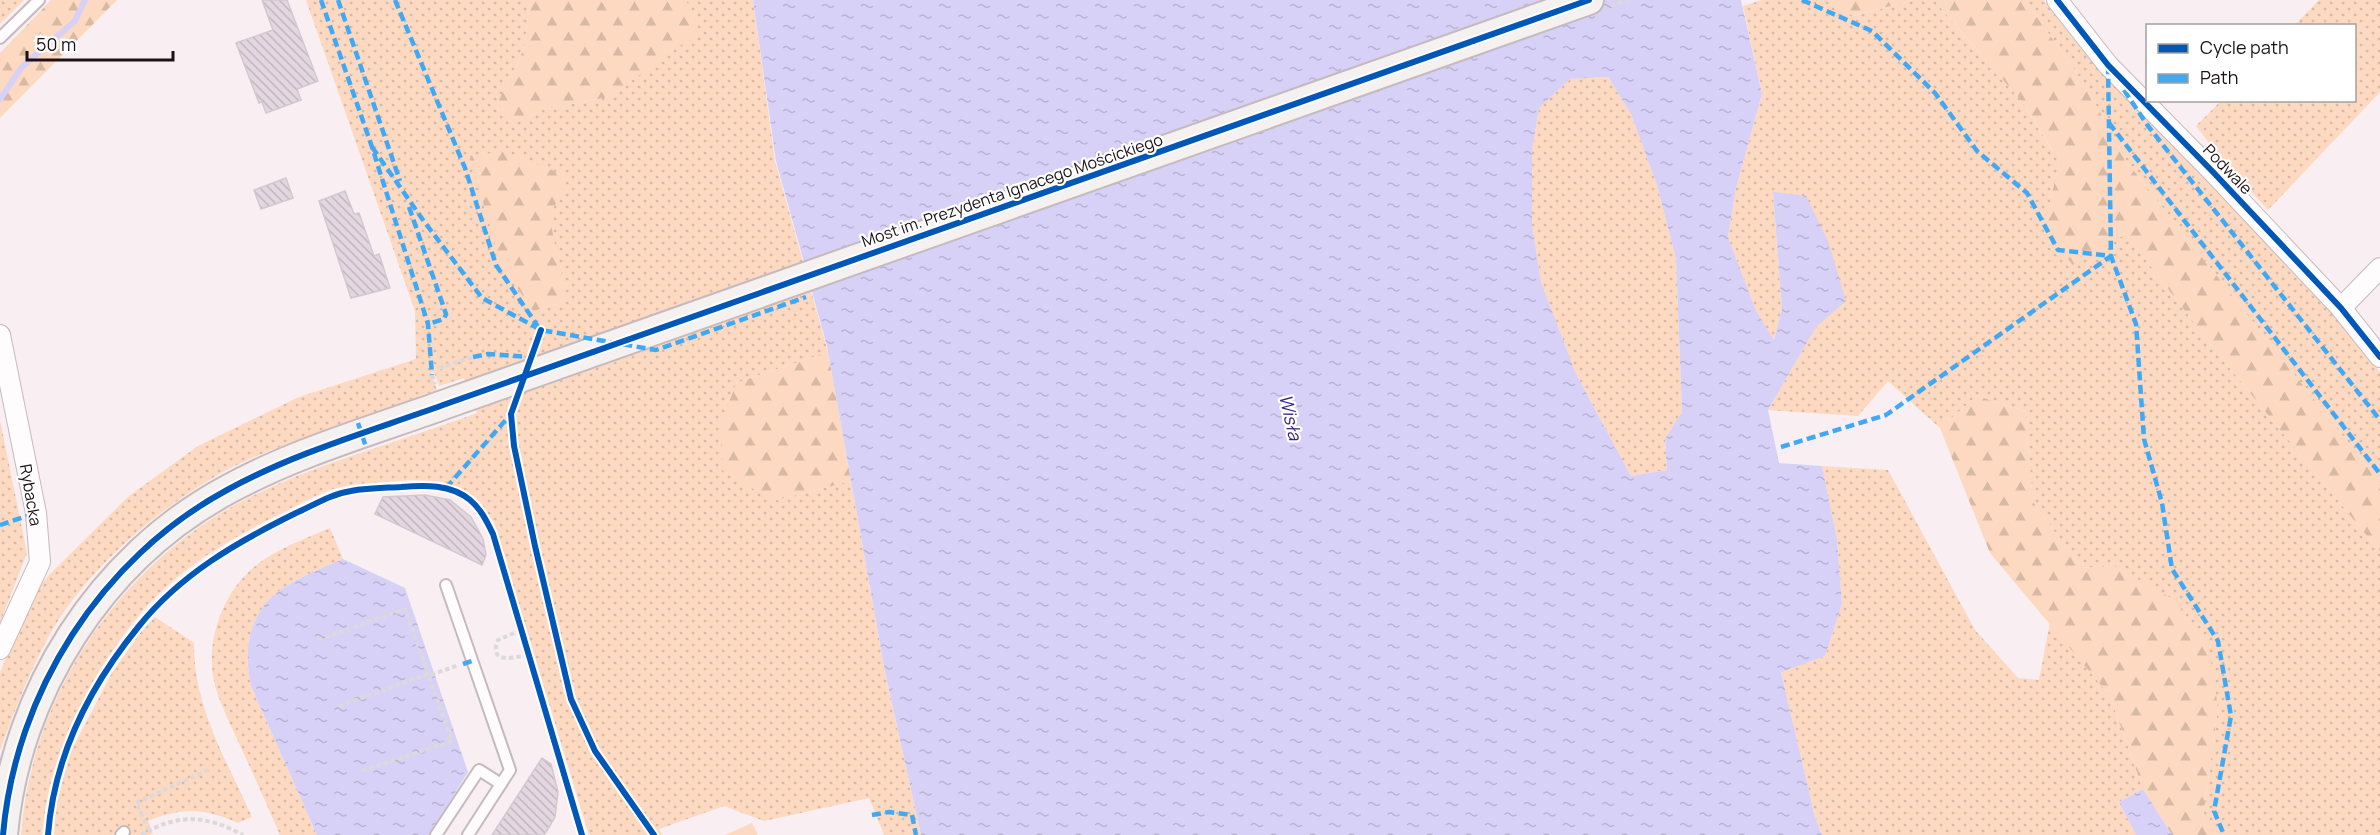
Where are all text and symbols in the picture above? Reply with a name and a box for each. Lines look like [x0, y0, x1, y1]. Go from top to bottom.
scale bar [27, 24, 172, 62]
legend [2146, 24, 2356, 102]
text: 50 m [36, 32, 76, 56]
text: Cycle path [2200, 35, 2289, 59]
text: Path [2200, 65, 2238, 89]
street label: Most im. Prezydenta Ignacego Mościckiego [859, 128, 1165, 252]
street label: Podwale [2198, 139, 2258, 199]
water label: Wisła [1274, 392, 1308, 443]
street label: Rybacka [15, 462, 47, 528]

